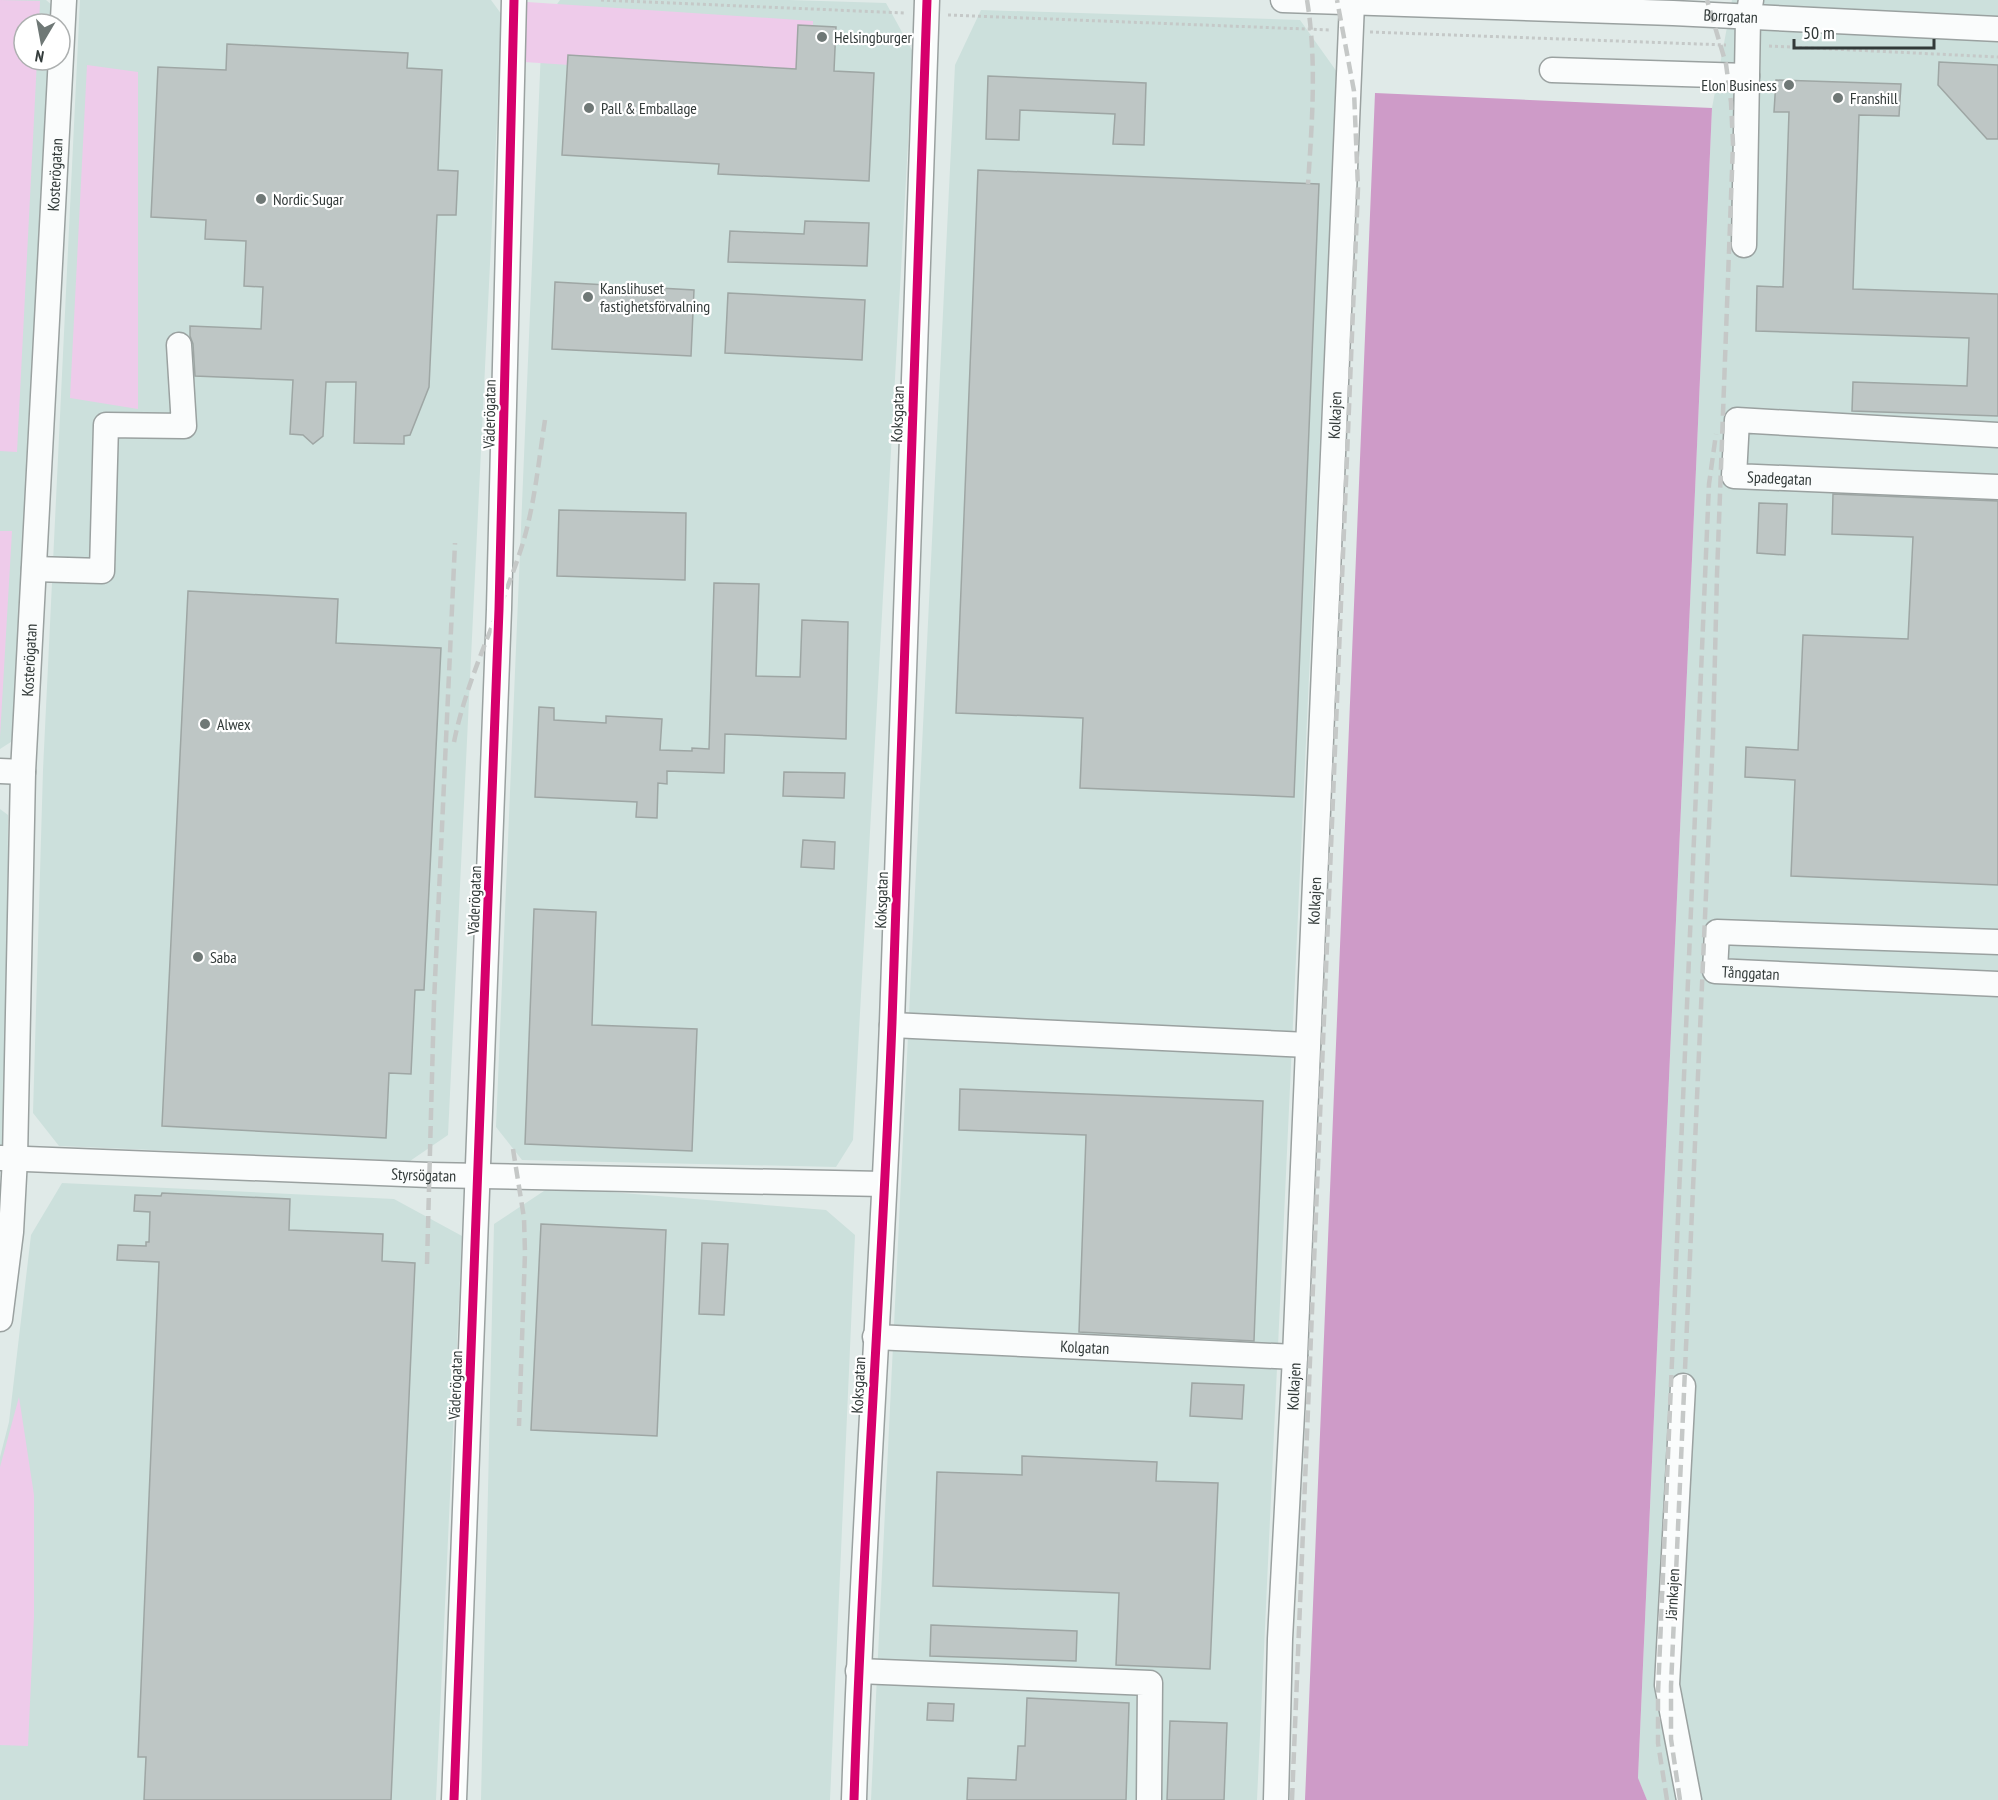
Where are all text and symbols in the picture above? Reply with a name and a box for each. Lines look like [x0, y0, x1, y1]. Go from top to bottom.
street label: Borrgatan [1703, 5, 1758, 27]
north arrow [12, 12, 72, 72]
scale bar [1794, 12, 1934, 50]
text: 50 m [1803, 21, 1835, 44]
place label: Helsingburger [834, 27, 913, 47]
marker: Helsingburger [815, 30, 829, 44]
text: N [33, 46, 45, 67]
place label: Elon Business [1701, 75, 1777, 95]
marker: Elon Business [1782, 78, 1796, 92]
place label: Franshill [1850, 88, 1898, 108]
marker: Franshill [1831, 91, 1845, 105]
place label: Pall & Emballage [601, 98, 697, 118]
marker: Pall & Emballage [582, 101, 596, 115]
street label: Kosterögatan [43, 138, 67, 212]
place label: Nordic Sugar [273, 189, 344, 209]
marker: Nordic Sugar [254, 192, 268, 206]
place label: Kanslihuset fastighetsförvalning [600, 278, 710, 316]
marker: Kanslihuset fastighetsförvalning [581, 290, 595, 304]
street label: Väderögatan [478, 379, 500, 450]
street label: Koksgatan [886, 385, 908, 443]
street label: Kolkajen [1324, 391, 1346, 440]
street label: Spadegatan [1747, 467, 1812, 489]
street label: Kosterögatan [17, 623, 41, 697]
place label: Alwex [217, 714, 251, 734]
marker: Alwex [198, 717, 212, 731]
street label: Väderögatan [463, 865, 485, 936]
street label: Koksgatan [870, 871, 892, 929]
street label: Kolkajen [1303, 877, 1325, 925]
place label: Saba [210, 947, 237, 967]
marker: Saba [191, 950, 205, 964]
street label: Tånggatan [1721, 961, 1780, 984]
street label: Styrsögatan [391, 1164, 456, 1186]
street label: Kolgatan [1060, 1336, 1110, 1358]
street label: Väderögatan [444, 1350, 466, 1421]
street label: Koksgatan [847, 1356, 869, 1414]
street label: Kolkajen [1282, 1362, 1305, 1411]
street label: Järnkajen [1661, 1568, 1683, 1621]

